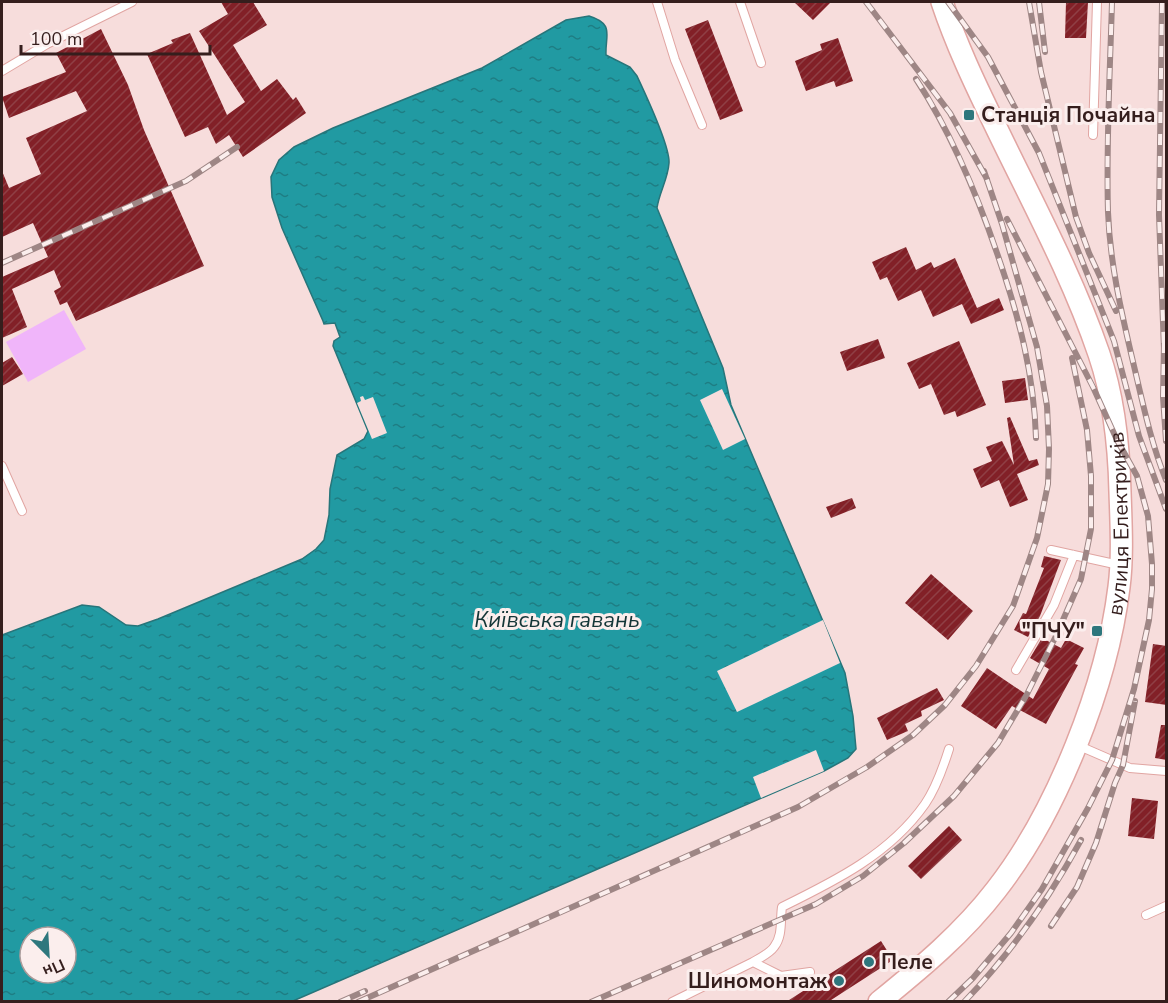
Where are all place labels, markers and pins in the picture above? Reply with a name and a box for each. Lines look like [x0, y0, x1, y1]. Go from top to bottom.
place label: Станція Почайна [981, 101, 1156, 129]
marker: Станція Почайна [962, 108, 976, 122]
place label: "ПЧУ" [1022, 617, 1085, 645]
marker: "ПЧУ" [1090, 624, 1104, 638]
place label: Пеле [881, 948, 933, 976]
marker: Пеле [862, 955, 876, 969]
place label: Шиномонтаж [688, 967, 828, 995]
marker: Шиномонтаж [832, 974, 846, 988]

